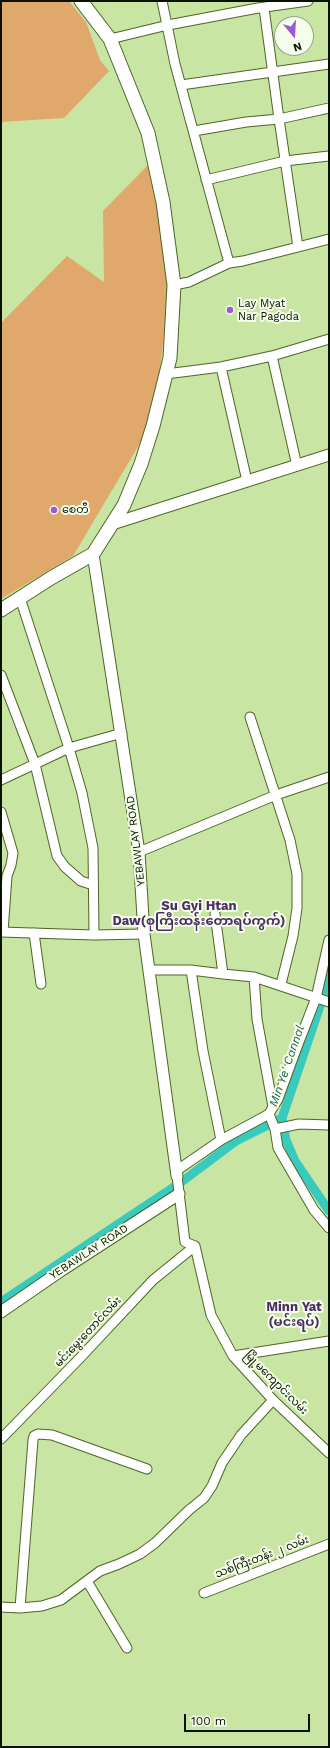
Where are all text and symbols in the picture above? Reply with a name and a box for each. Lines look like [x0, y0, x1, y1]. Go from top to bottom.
north arrow [274, 16, 314, 56]
text: N [292, 39, 303, 54]
place label: Lay Myat Nar Pagoda [238, 297, 299, 323]
marker: Lay Myat Nar Pagoda [225, 305, 235, 315]
place label: စေတီ [62, 503, 89, 517]
marker: စေတီ [49, 505, 59, 515]
street label: YEBAWLAY ROAD [124, 795, 148, 887]
district label: Su Gyi Htan Daw(စုကြီးထန်းတောရပ်ကွက်) [113, 898, 285, 929]
water label: Min Ye' Cannal [266, 1024, 308, 1108]
street label: YEBAWLAY ROAD [47, 1222, 131, 1282]
street label: မင်းမွေးတောင်လမ်း [52, 1294, 124, 1370]
district label: Minn Yat (မင်းရပ်) [266, 1299, 322, 1330]
street label: မြို့မကျောင်းလမ်း [242, 1349, 310, 1417]
street label: သစ်ကြီးတန်း ၂ လမ်း [213, 1533, 311, 1581]
scale bar [186, 1706, 312, 1732]
text: 100 m [191, 1714, 226, 1728]

